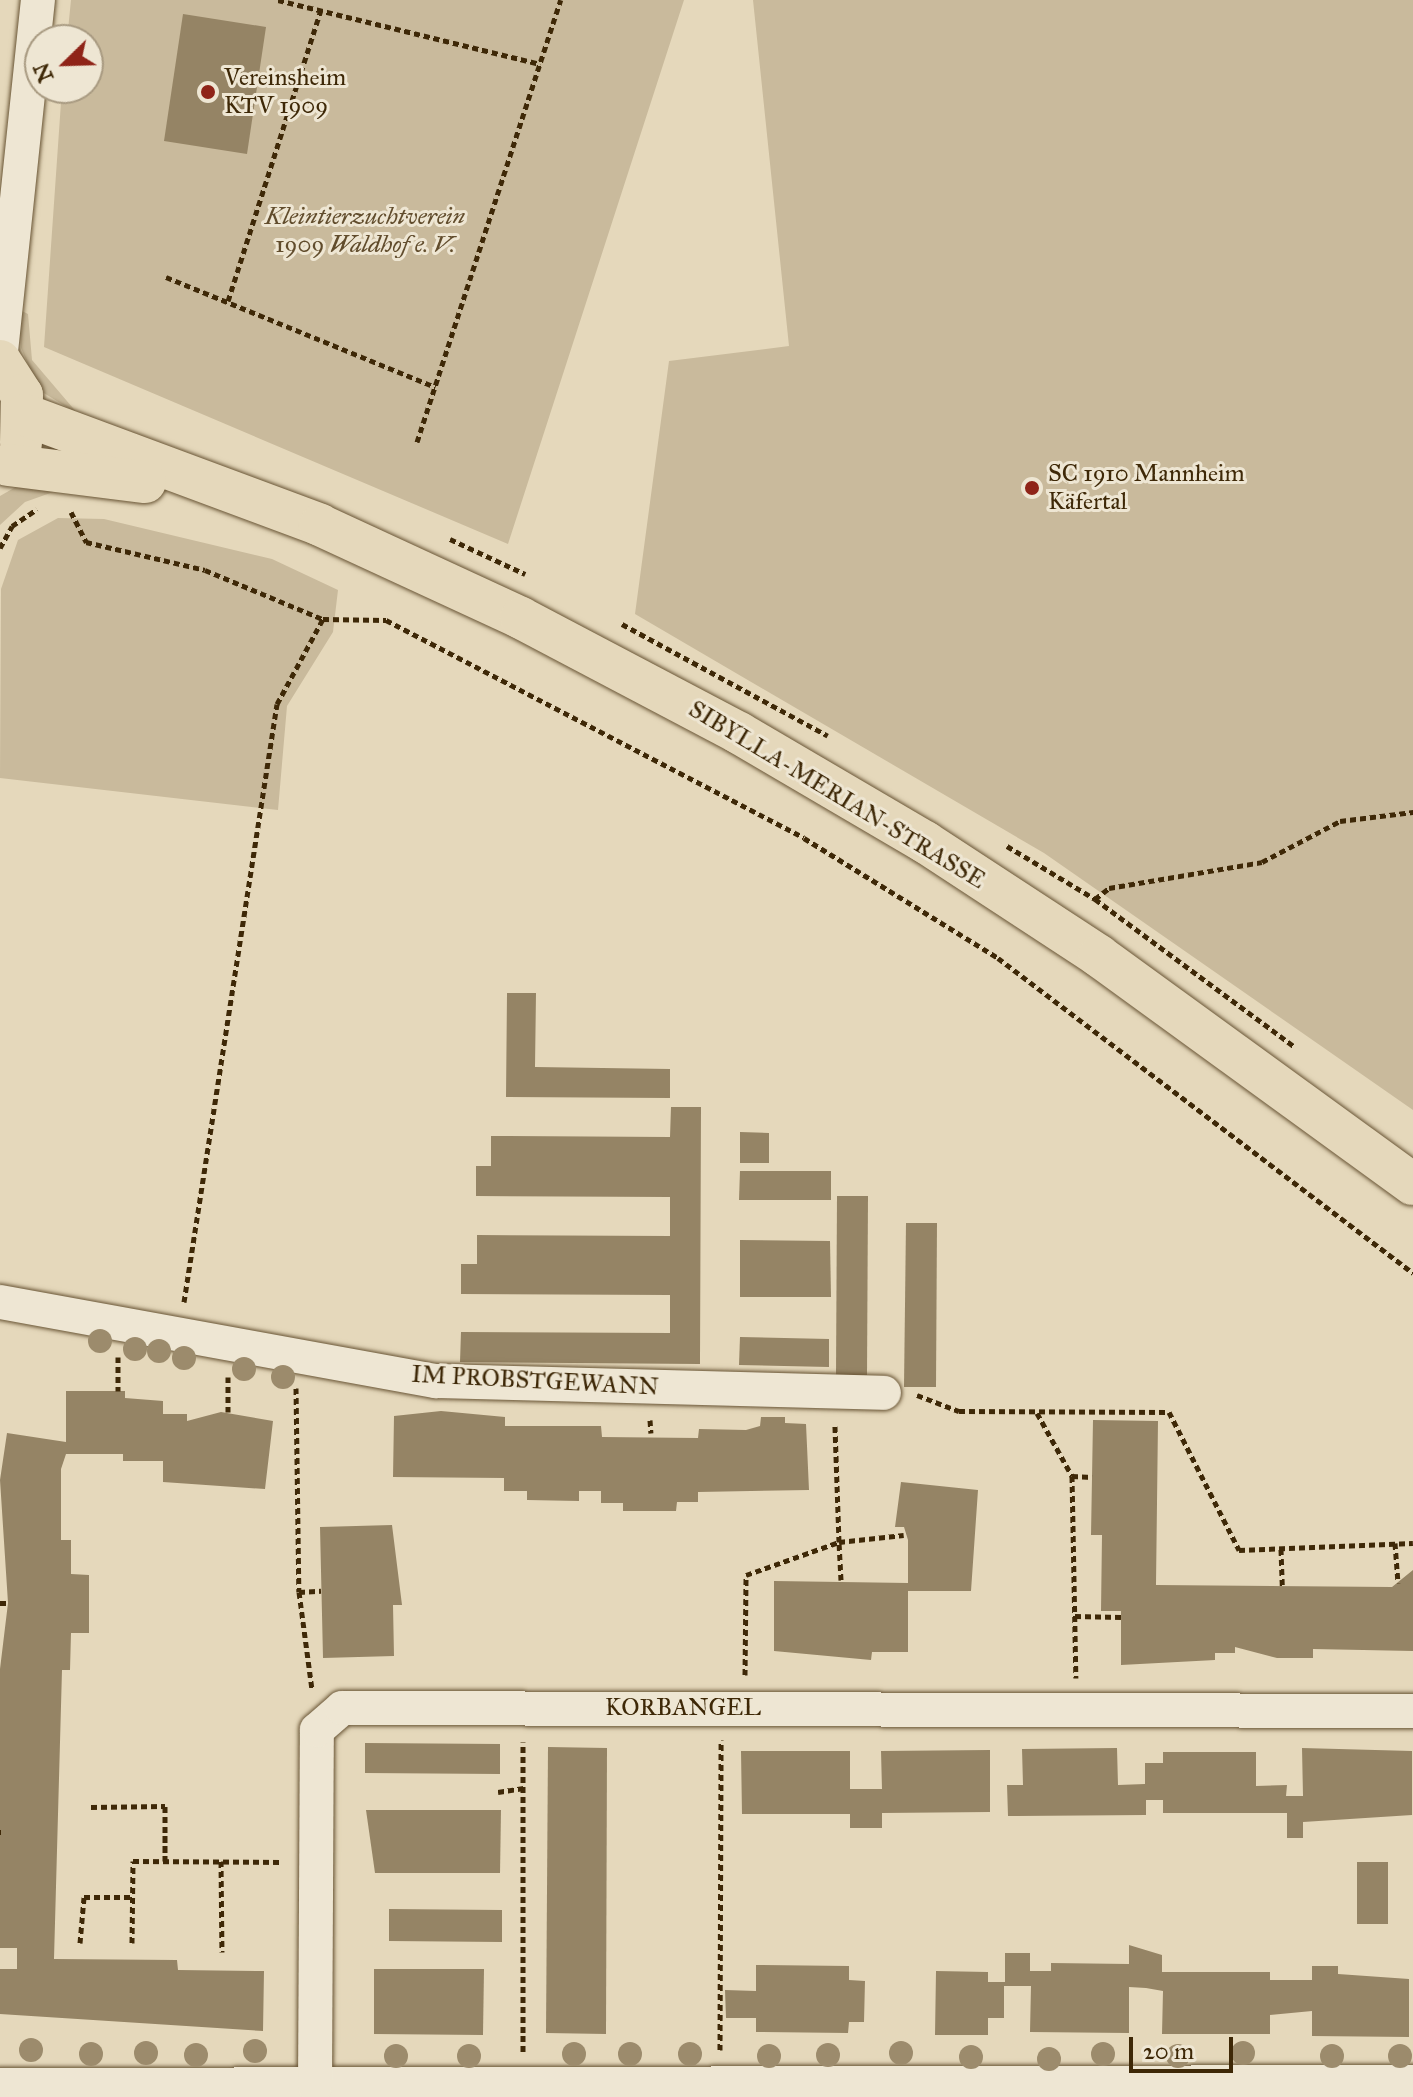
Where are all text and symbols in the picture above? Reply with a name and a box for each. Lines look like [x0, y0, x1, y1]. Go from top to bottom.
north arrow [24, 24, 104, 104]
text: N [27, 59, 59, 87]
place label: Vereinsheim KTV 1909 [224, 64, 346, 120]
marker: Vereinsheim KTV 1909 [199, 83, 217, 101]
park label: Kleintierzuchtverein 1909 Waldhof e. V. [265, 203, 465, 259]
place label: SC 1910 Mannheim Käfertal [1048, 460, 1245, 516]
marker: SC 1910 Mannheim Käfertal [1023, 479, 1041, 497]
street label: SIBYLLA-MERIAN-STRASSE [683, 695, 991, 895]
street label: IM PROBSTGEWANN [411, 1360, 659, 1402]
street label: KORBANGEL [605, 1694, 761, 1722]
scale bar [1133, 2021, 1237, 2071]
text: 20 m [1143, 2036, 1194, 2066]

